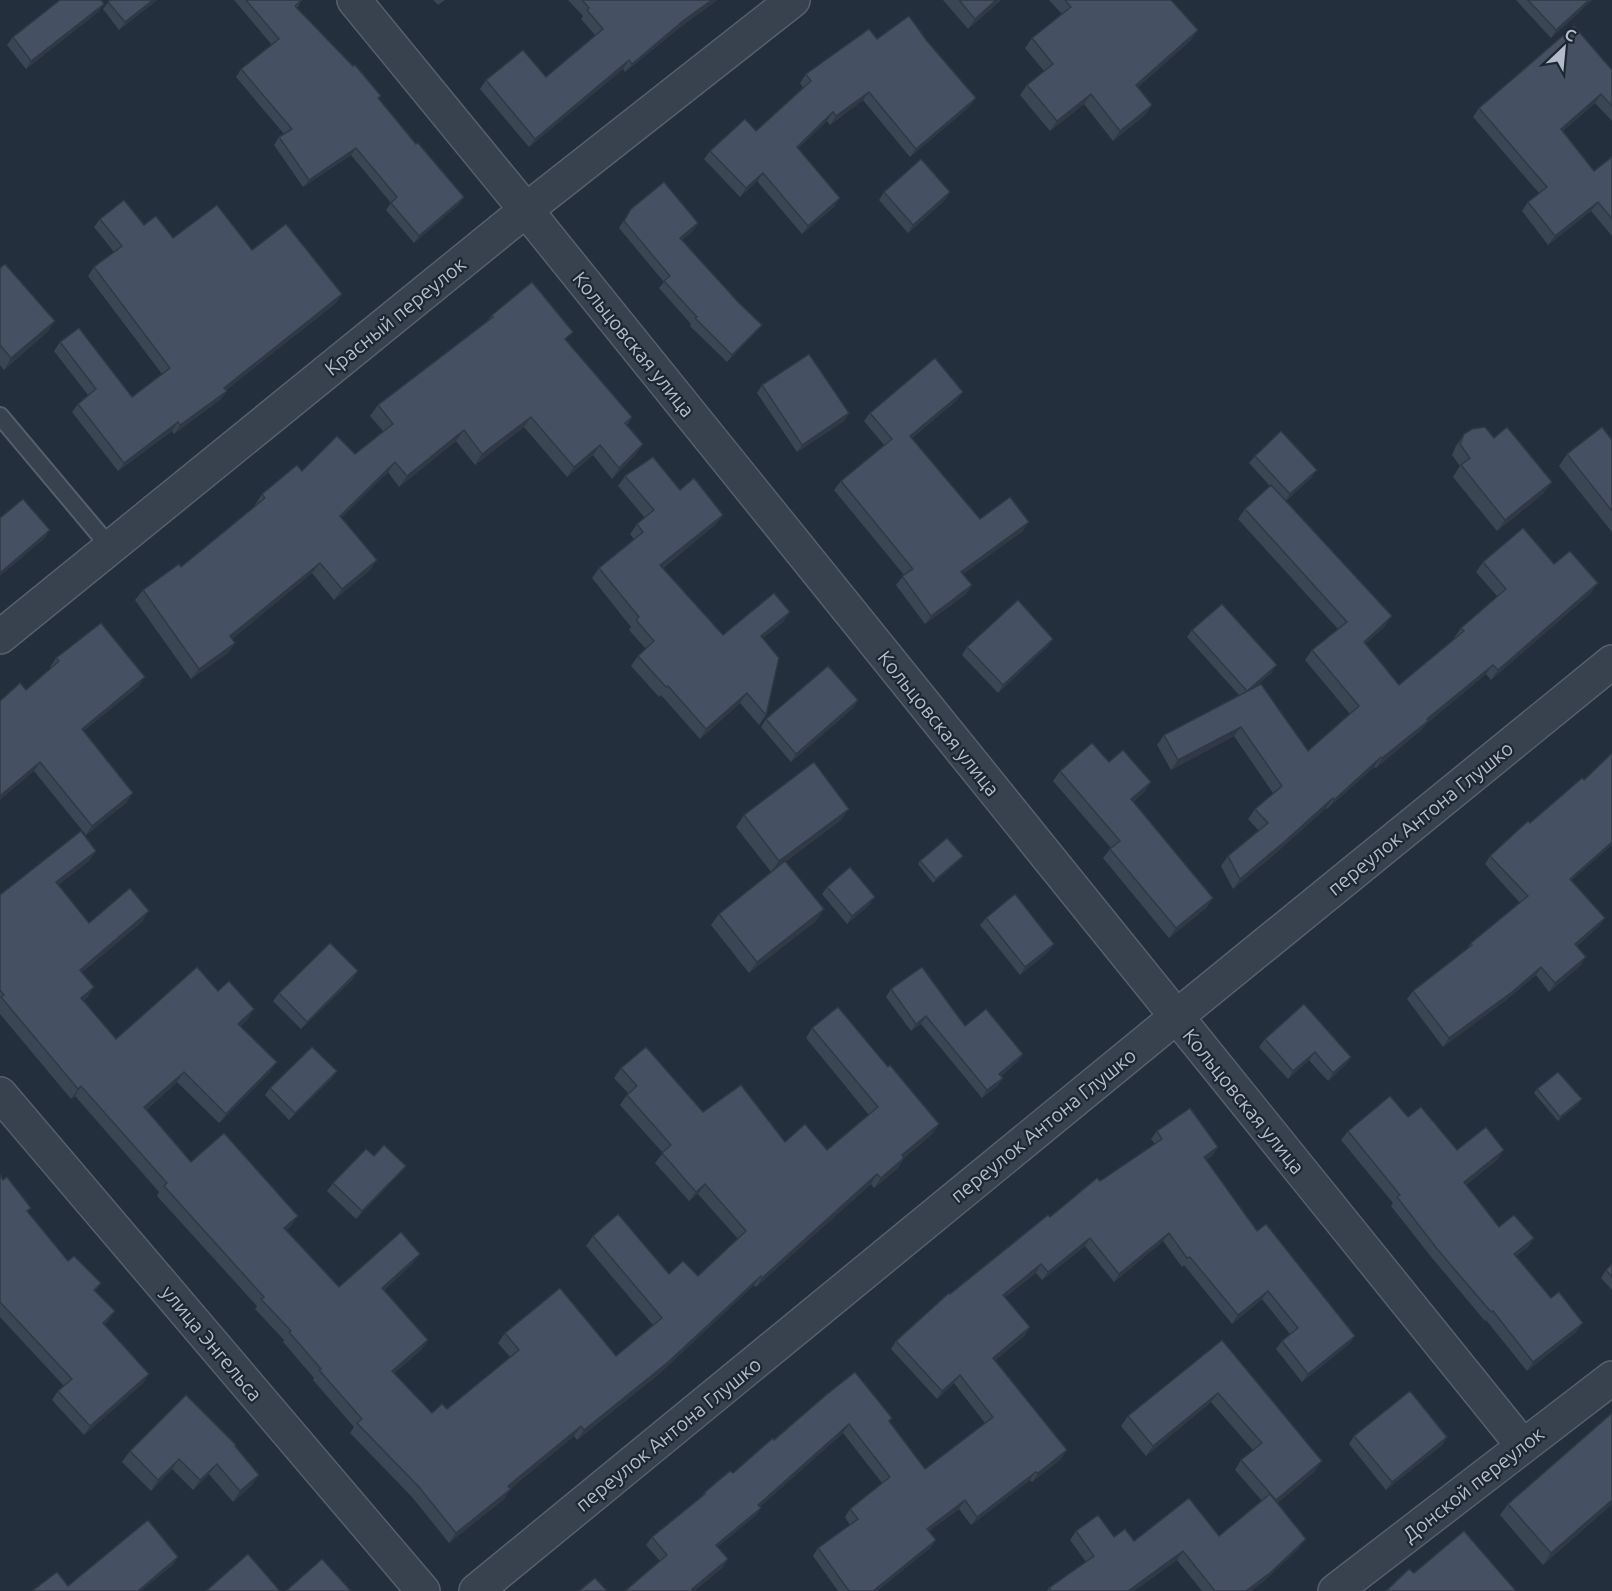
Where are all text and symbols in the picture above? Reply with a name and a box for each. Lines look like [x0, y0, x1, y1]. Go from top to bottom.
north arrow [1534, 18, 1594, 78]
text: С [1562, 24, 1579, 45]
street label: Красный переулок [320, 252, 470, 380]
street label: Кольцовская улица [568, 267, 700, 421]
street label: Кольцовская улица [873, 646, 1005, 800]
street label: переулок Антона Глушко [1323, 736, 1517, 900]
street label: Кольцовская улица [1178, 1024, 1310, 1178]
street label: переулок Антона Глушко [946, 1043, 1140, 1207]
street label: улица Энгельса [157, 1280, 267, 1406]
street label: переулок Антона Глушко [571, 1352, 765, 1516]
street label: Донской переулок [1398, 1422, 1548, 1546]

